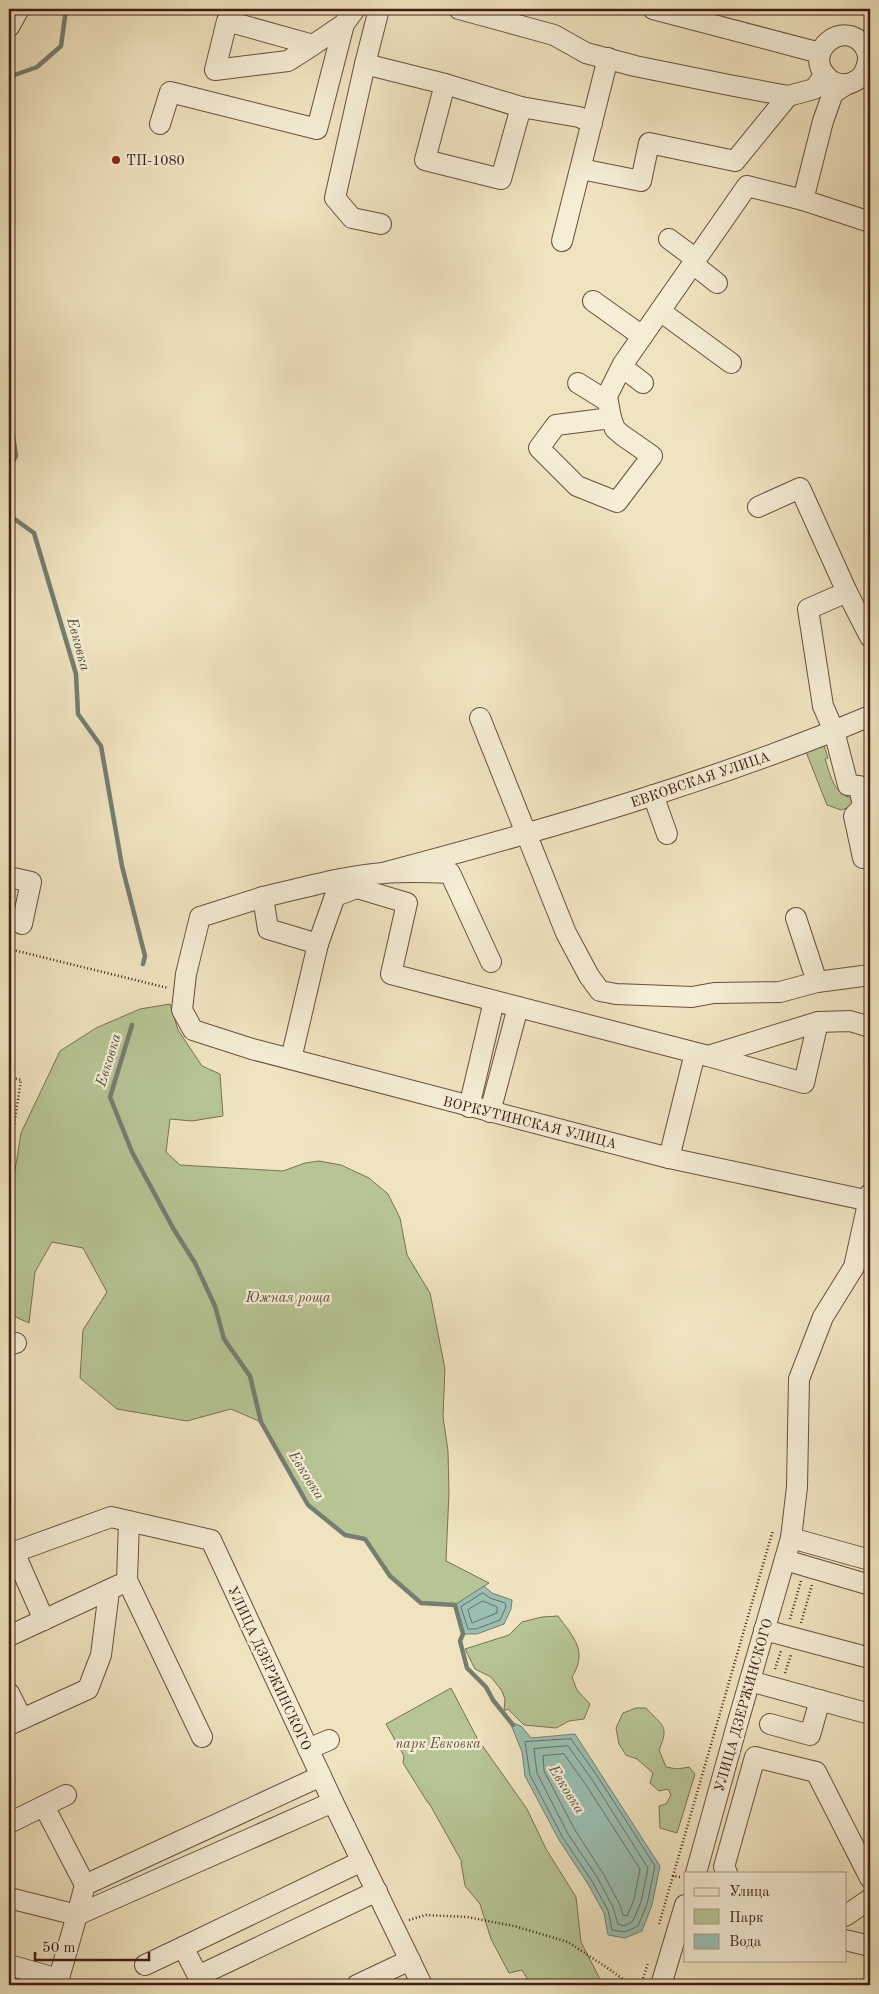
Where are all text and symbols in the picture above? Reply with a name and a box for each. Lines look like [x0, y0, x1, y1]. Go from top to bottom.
marker: ТП-1080 [110, 154, 122, 166]
place label: ТП-1080 [126, 154, 185, 168]
water label: Евковка [63, 615, 92, 673]
street label: ЕВКОВСКАЯ УЛИЦА [629, 749, 772, 810]
water label: Евковка [94, 1032, 125, 1090]
street label: ВОРКУТИНСКАЯ УЛИЦА [441, 1095, 618, 1151]
park label: Южная роща [244, 1291, 331, 1306]
water label: Евковка [284, 1448, 327, 1503]
street label: УЛИЦА ДЗЕРЖИНСКОГО [225, 1584, 313, 1753]
street label: УЛИЦА ДЗЕРЖИНСКОГО [712, 1617, 775, 1794]
park label: парк Евковка [395, 1737, 481, 1752]
water label: Евковка [544, 1762, 587, 1817]
legend [684, 1872, 846, 1962]
text: Улица [729, 1885, 770, 1900]
text: Парк [729, 1911, 764, 1926]
scale bar [35, 1929, 149, 1961]
text: Вода [729, 1935, 762, 1950]
text: 50 m [42, 1941, 76, 1956]

